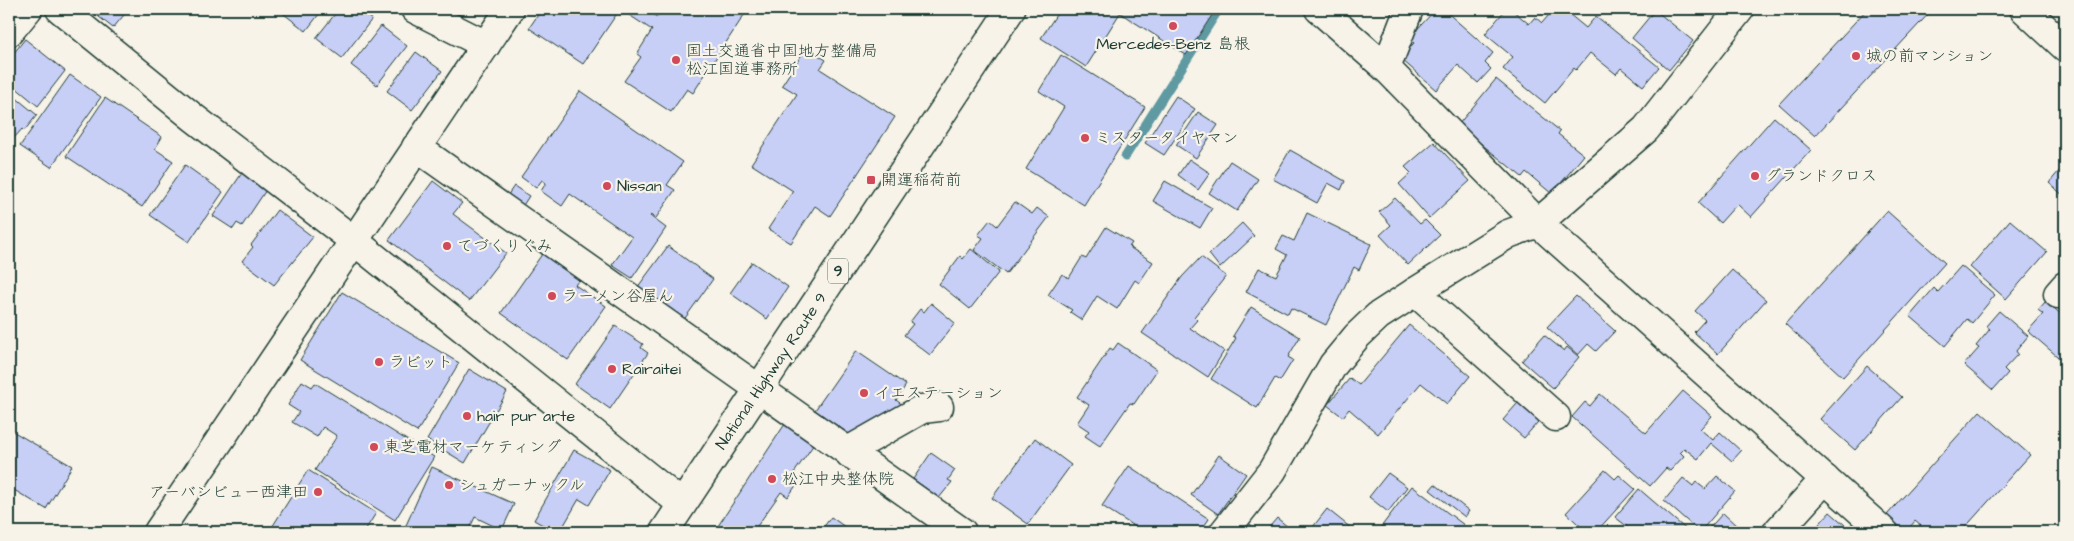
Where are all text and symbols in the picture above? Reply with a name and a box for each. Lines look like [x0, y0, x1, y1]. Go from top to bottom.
marker: Mercedes-Benz 島根 [1167, 20, 1179, 32]
place label: Mercedes-Benz 島根 [1096, 33, 1250, 55]
place label: 国土交通省中国地方整備局 松江国道事務所 [686, 40, 878, 80]
place label: 城の前マンション [1866, 45, 1993, 67]
marker: 城の前マンション [1850, 50, 1862, 62]
marker: 国土交通省中国地方整備局 松江国道事務所 [670, 54, 682, 66]
place label: ミスタータイヤマン [1095, 127, 1238, 149]
marker: ミスタータイヤマン [1079, 132, 1091, 144]
place label: グランドクロス [1765, 165, 1877, 187]
place label: 開運稲荷前 [881, 169, 961, 191]
marker: グランドクロス [1749, 170, 1761, 182]
marker: 開運稲荷前 [865, 174, 877, 186]
place label: Nissan [617, 175, 662, 197]
marker: Nissan [601, 180, 613, 192]
place label: てづくりぐみ [457, 235, 552, 257]
marker: てづくりぐみ [441, 240, 453, 252]
road number: 9 [828, 258, 848, 284]
place label: ラーメン谷屋ん [562, 285, 674, 307]
street label: National Highway Route 9 [710, 288, 833, 454]
marker: ラーメン谷屋ん [546, 290, 558, 302]
place label: ラビット [389, 351, 453, 373]
marker: ラビット [373, 356, 385, 368]
place label: Rairaitei [622, 358, 681, 380]
marker: Rairaitei [606, 363, 618, 375]
place label: イエステーション [874, 382, 1003, 404]
marker: イエステーション [858, 387, 870, 399]
place label: hair pur arte [477, 405, 575, 427]
marker: hair pur arte [461, 410, 473, 422]
place label: 東芝電材マーケティング [384, 436, 561, 458]
marker: 東芝電材マーケティング [368, 441, 380, 453]
place label: 松江中央整体院 [782, 468, 894, 490]
marker: 松江中央整体院 [766, 473, 778, 485]
place label: シュガーナックル [459, 474, 585, 496]
marker: シュガーナックル [443, 479, 455, 491]
place label: アーバンビュー西津田 [149, 481, 308, 503]
marker: アーバンビュー西津田 [312, 486, 324, 498]

